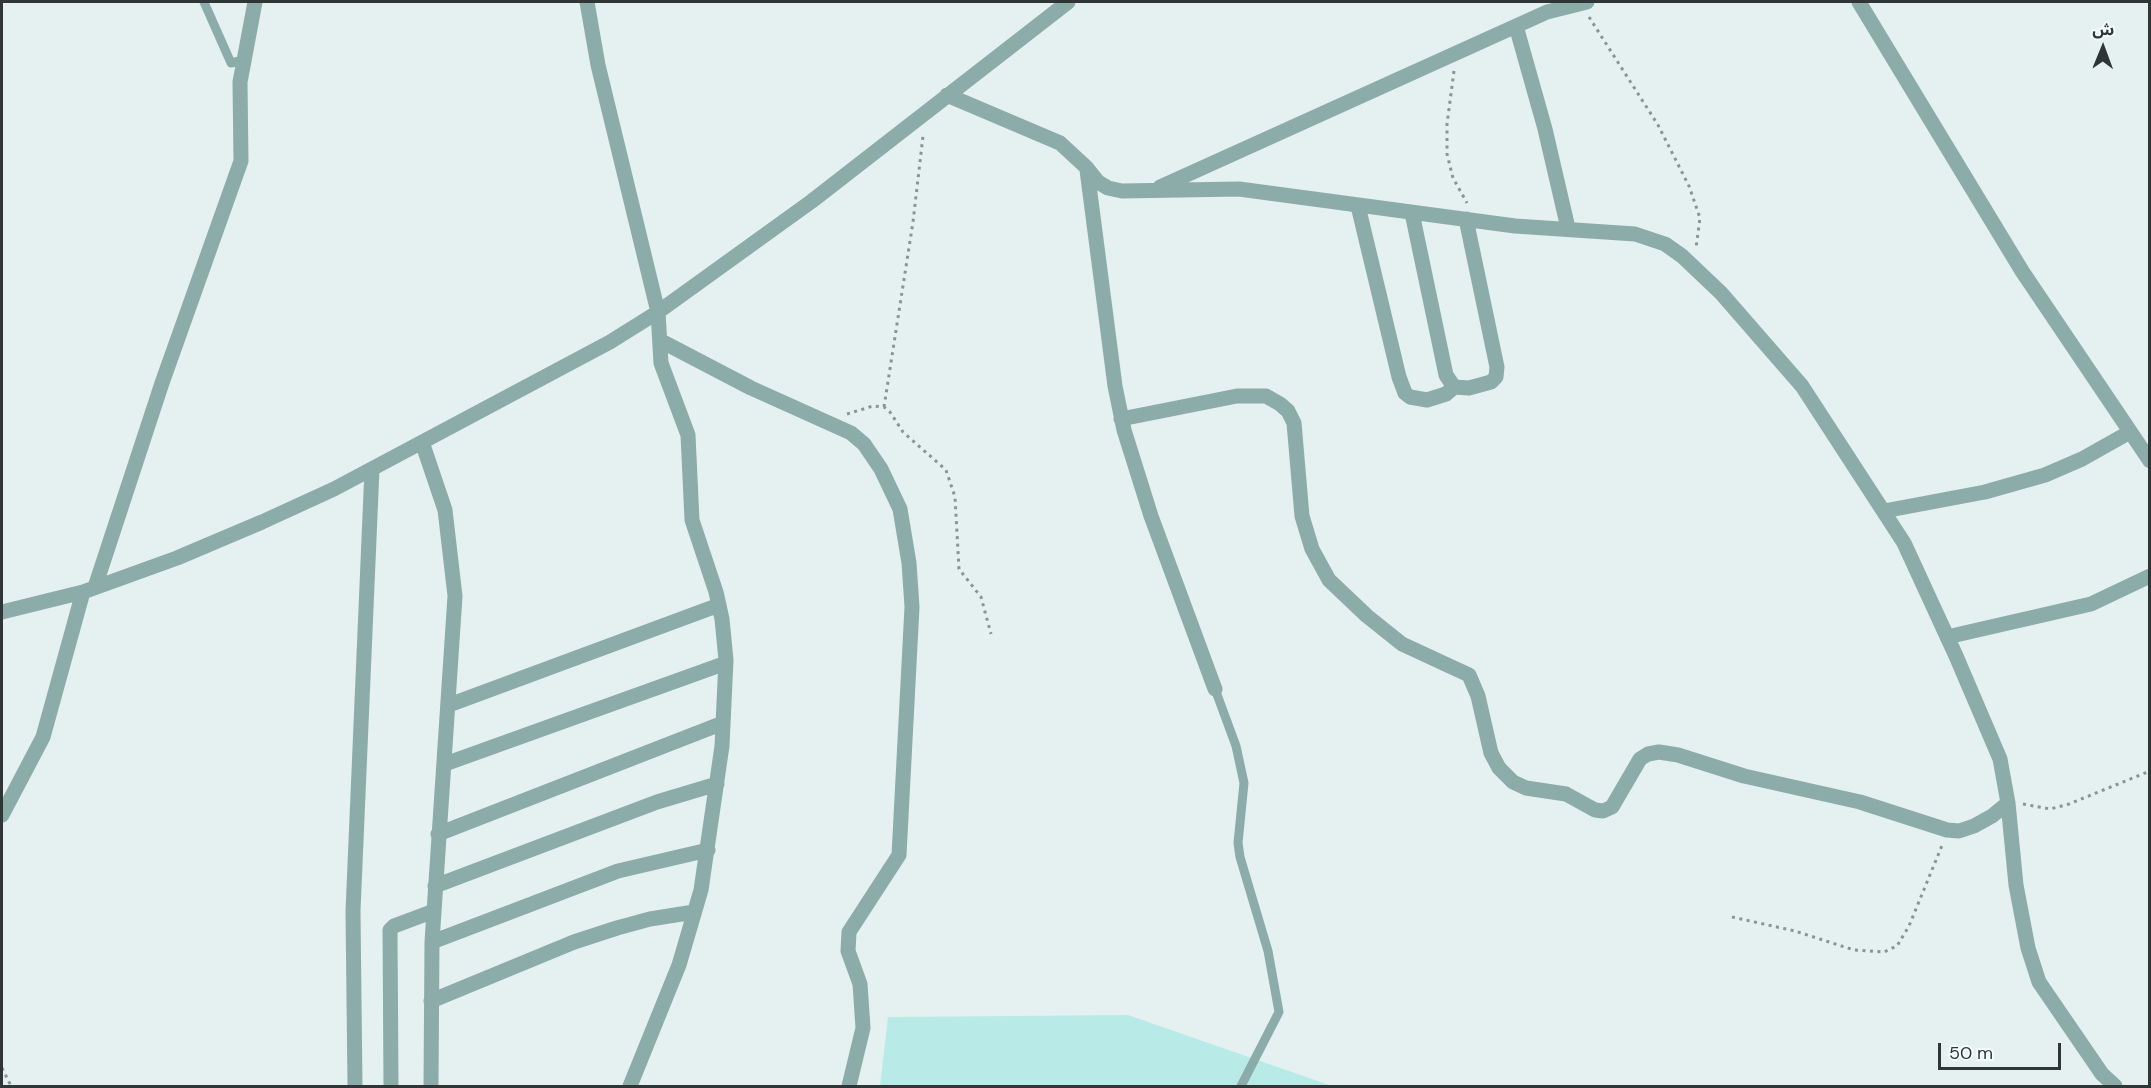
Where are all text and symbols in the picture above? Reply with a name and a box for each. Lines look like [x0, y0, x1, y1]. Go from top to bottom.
north arrow [2073, 18, 2133, 78]
text: ش [2092, 19, 2114, 40]
scale bar [1941, 1031, 2064, 1069]
text: 50 m [1949, 1041, 1993, 1065]

